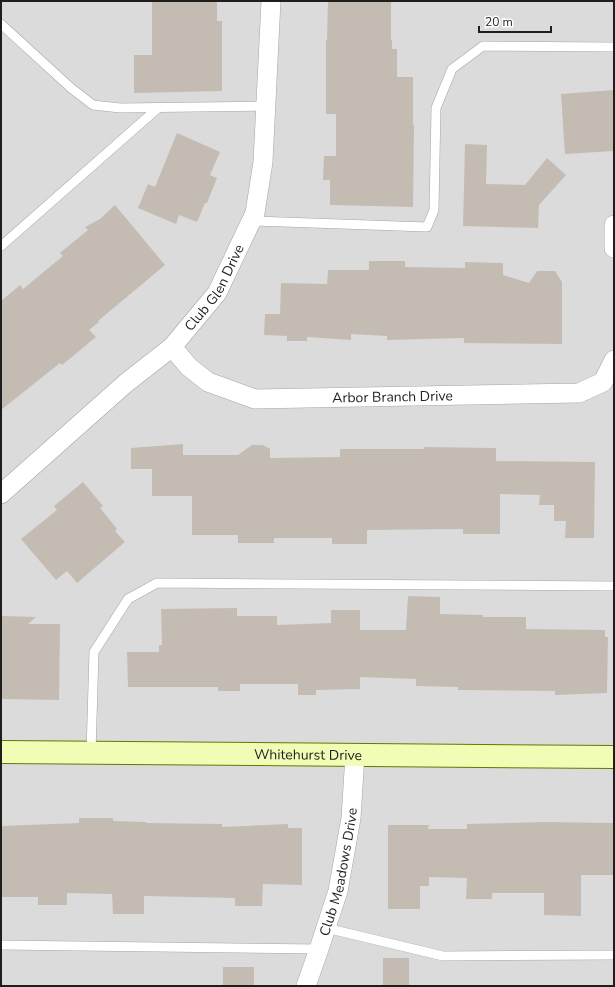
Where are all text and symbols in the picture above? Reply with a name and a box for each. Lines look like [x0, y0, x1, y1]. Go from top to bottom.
scale bar [479, 8, 551, 34]
text: 20 m [485, 14, 513, 30]
street label: Club Glen Drive [180, 241, 248, 335]
street label: Arbor Branch Drive [332, 386, 453, 407]
street label: Whitehurst Drive [254, 745, 362, 764]
street label: Club Meadows Drive [314, 807, 361, 938]

